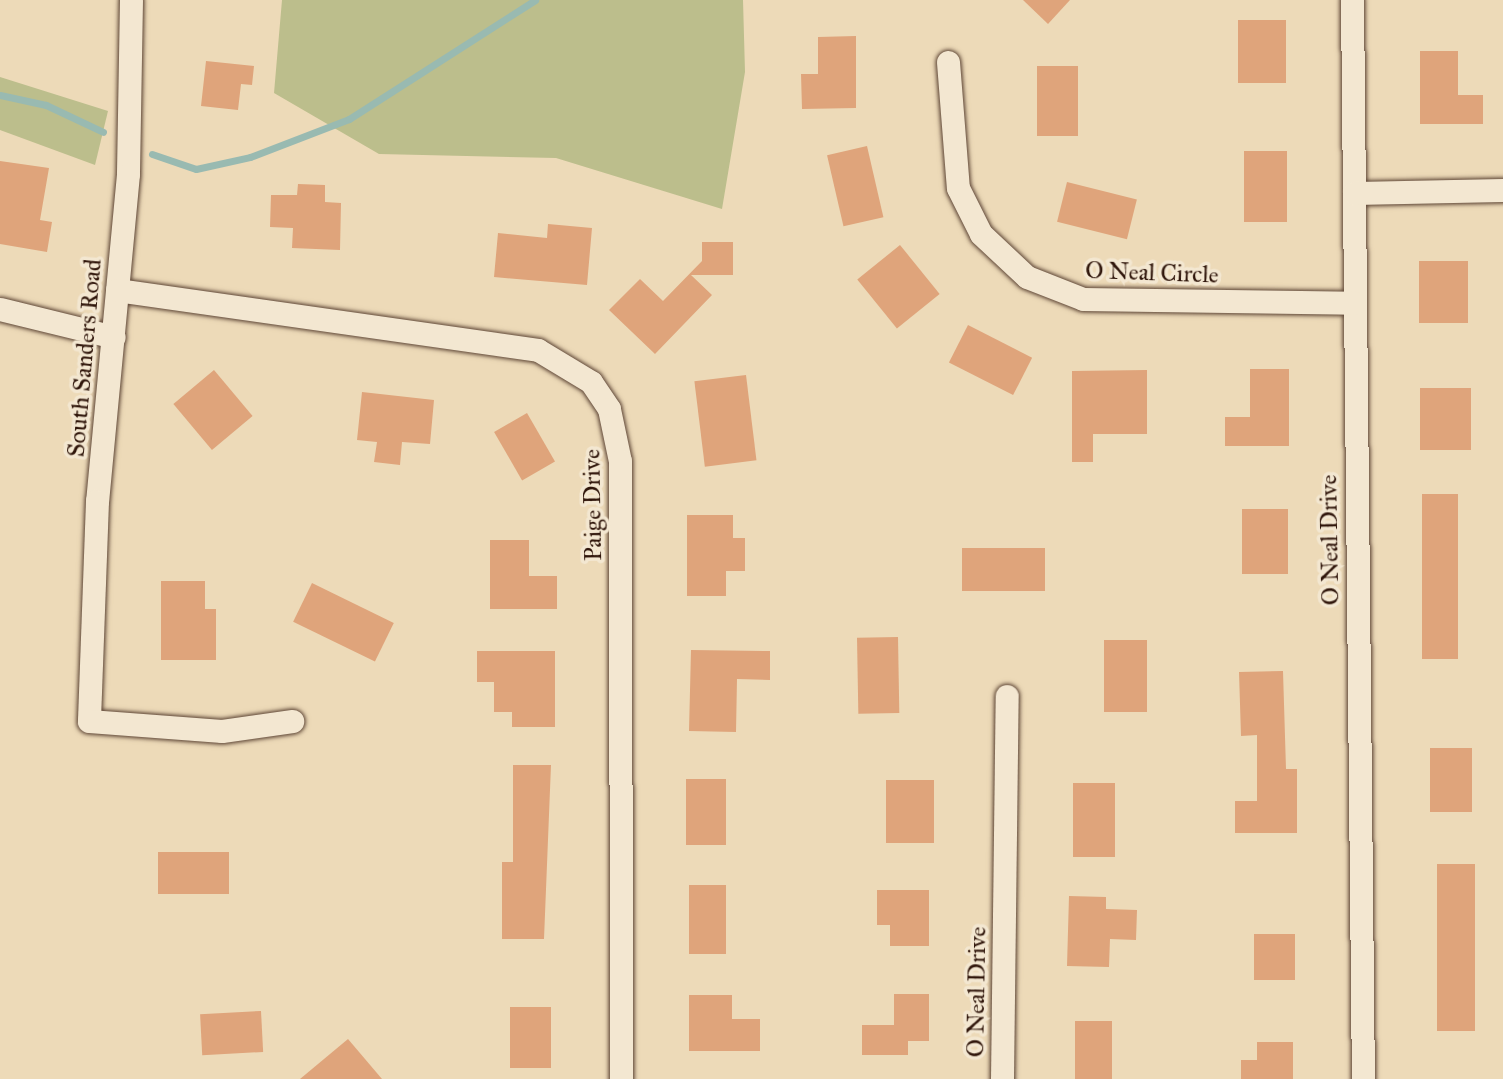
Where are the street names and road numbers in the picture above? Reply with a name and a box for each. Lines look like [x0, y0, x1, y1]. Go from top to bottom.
street label: O Neal Circle [1085, 256, 1219, 290]
street label: South Sanders Road [62, 258, 108, 458]
street label: Paige Drive [578, 449, 608, 561]
street label: O Neal Drive [1314, 474, 1346, 606]
street label: O Neal Drive [961, 926, 993, 1058]

